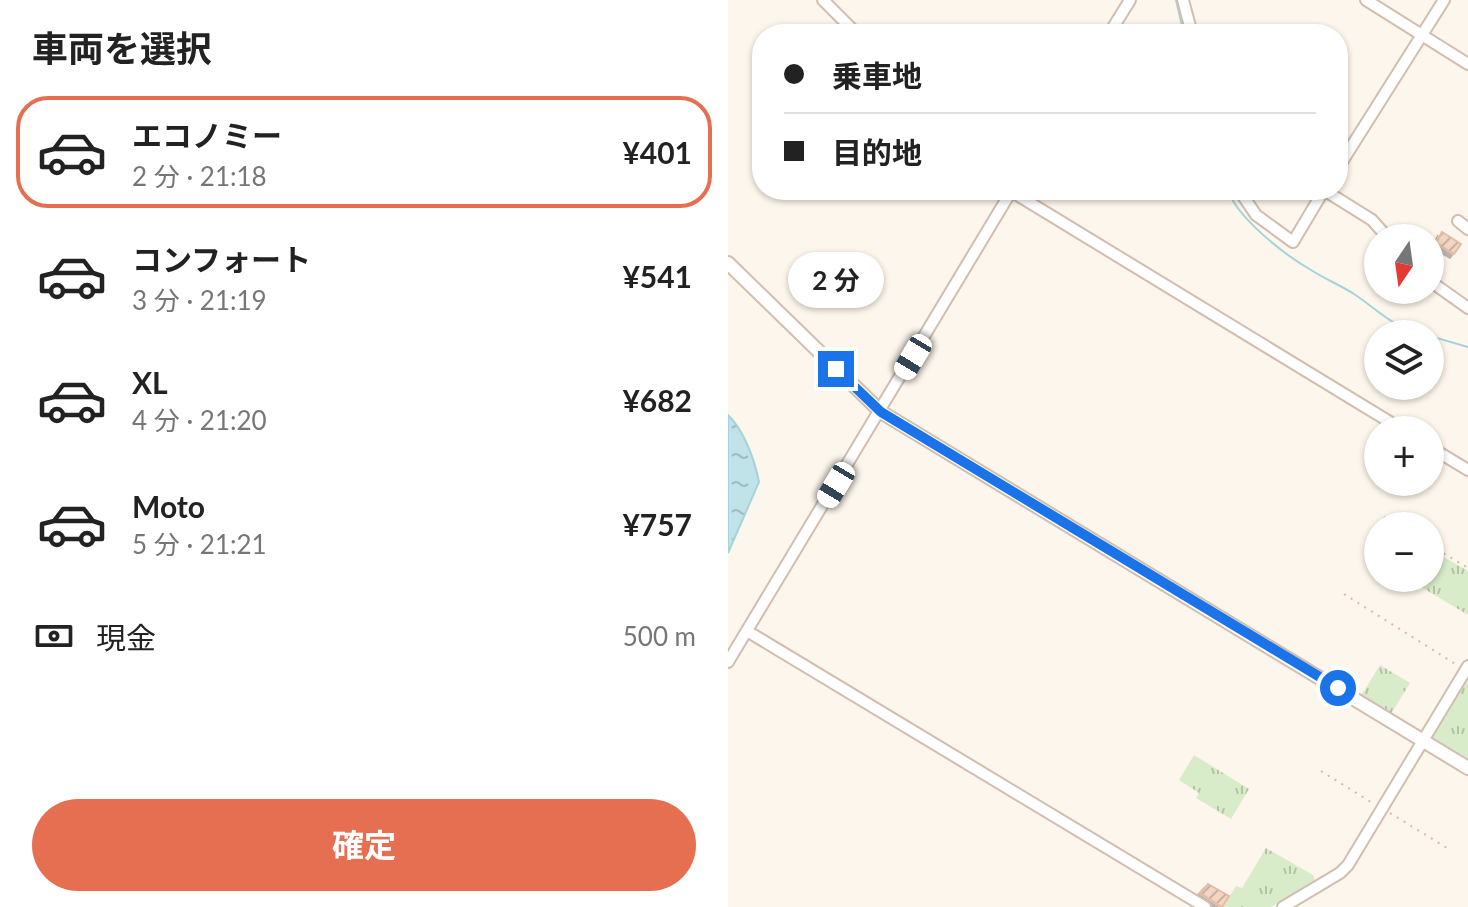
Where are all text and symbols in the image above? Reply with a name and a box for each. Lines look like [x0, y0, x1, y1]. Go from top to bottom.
text: 車両を選択 [32, 26, 212, 70]
text: 乗車地 [832, 57, 922, 93]
icon: car [36, 116, 108, 188]
text: エコノミー [132, 117, 282, 153]
text: ¥401 [622, 134, 692, 170]
text: 目的地 [832, 134, 922, 170]
text: 2 分 · 21:18 [132, 160, 267, 192]
north arrow [1364, 224, 1444, 304]
map controls [1364, 224, 1444, 592]
icon: car [36, 240, 108, 312]
text: コンフォート [132, 241, 311, 277]
callout: 2 分 [788, 253, 884, 309]
text: ¥541 [622, 258, 692, 294]
text: 2 分 [812, 264, 860, 296]
text: 3 分 · 21:19 [132, 284, 267, 316]
button: layers [1364, 320, 1444, 400]
car [890, 330, 936, 384]
route end [818, 351, 854, 387]
icon: car [36, 364, 108, 436]
text: XL [132, 364, 168, 400]
text: ¥682 [622, 382, 692, 418]
text: 4 分 · 21:20 [132, 404, 267, 436]
button: + [1364, 416, 1444, 496]
car [813, 458, 859, 512]
icon: car [36, 488, 108, 560]
text: Moto [132, 488, 205, 524]
text: ¥757 [622, 506, 692, 542]
button: − [1364, 512, 1444, 592]
text: 5 分 · 21:21 [132, 528, 267, 560]
icon: cash [32, 614, 76, 658]
text: 現金 [96, 619, 156, 655]
text: 500 m [623, 620, 696, 652]
route start [1320, 670, 1356, 706]
button: 確定 [32, 799, 696, 891]

